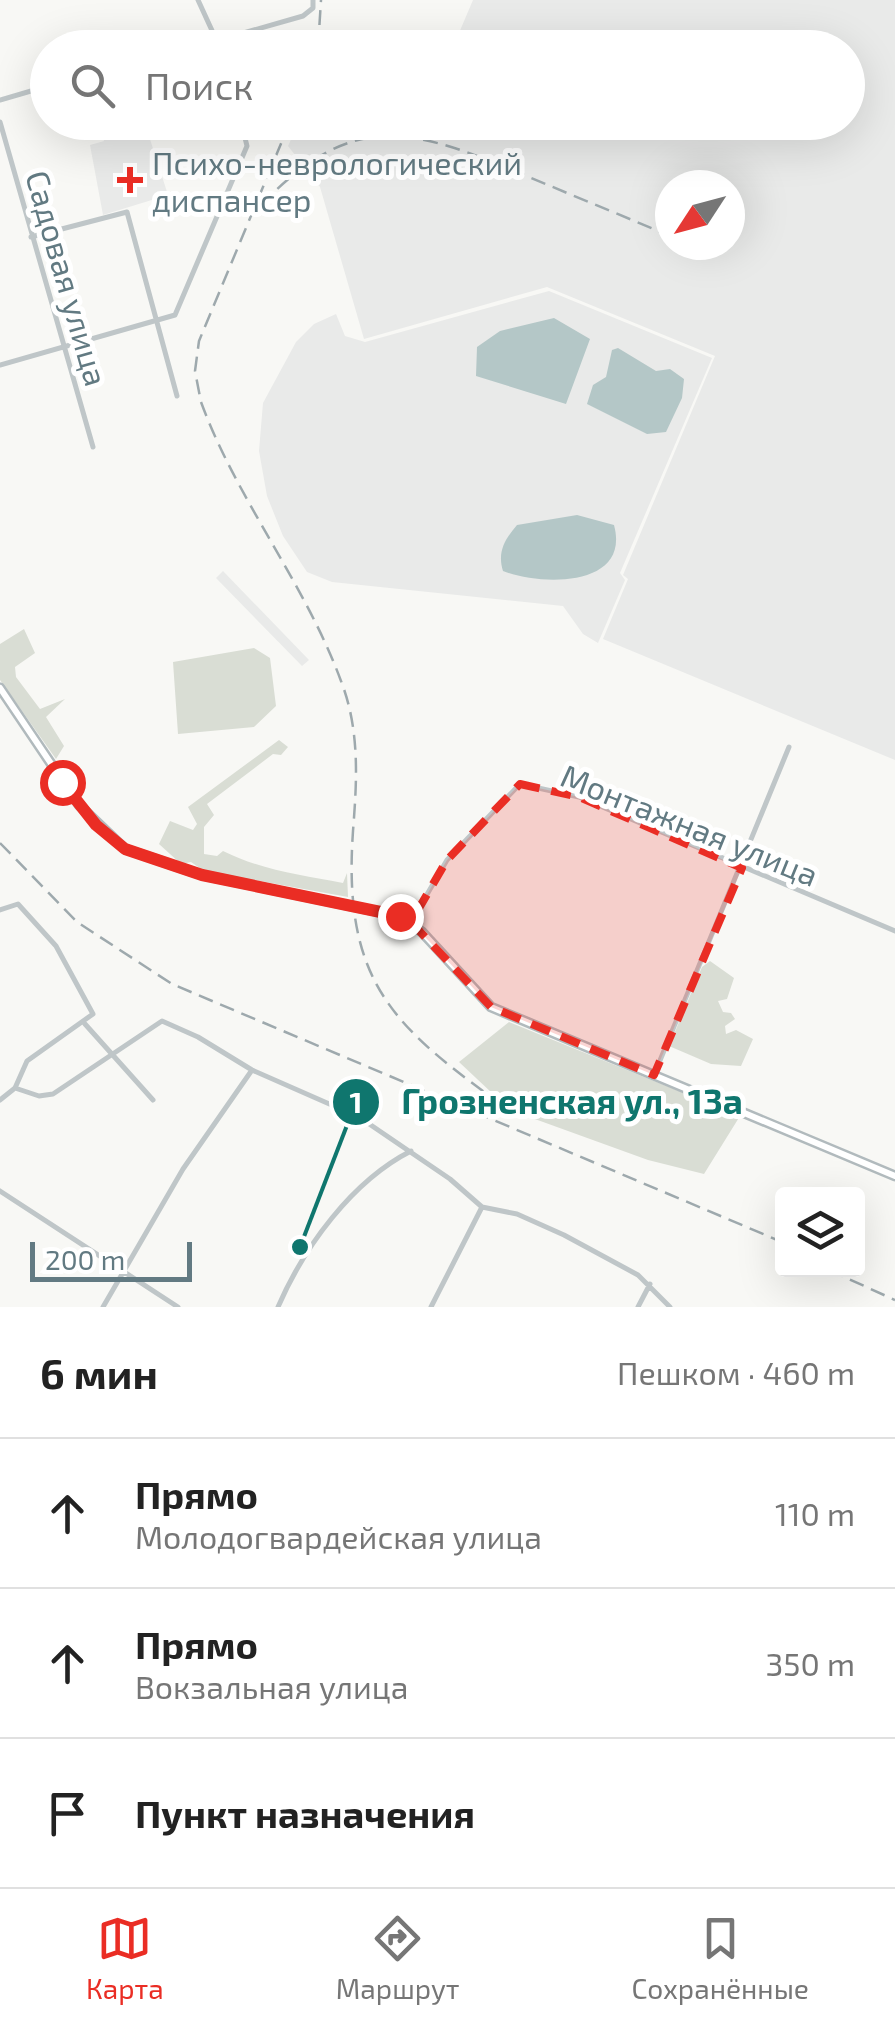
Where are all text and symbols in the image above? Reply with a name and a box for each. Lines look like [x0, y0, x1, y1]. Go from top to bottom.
search box [30, 30, 865, 140]
icon: search [65, 58, 120, 113]
text: Поиск [145, 62, 254, 108]
place label: Психо-неврологический диспансер [152, 143, 522, 218]
street label: Садовая улица [18, 166, 117, 390]
marker: Психо-неврологический диспансер [117, 167, 143, 193]
north arrow [655, 170, 745, 260]
street label: Монтажная улица [556, 755, 824, 894]
route start [40, 760, 86, 806]
route end [378, 894, 424, 940]
callout: Грозненская ул., 13а [331, 1070, 762, 1135]
text: Грозненская ул., 13а [401, 1079, 743, 1122]
text: 1 [350, 1083, 362, 1119]
map controls [775, 1187, 865, 1277]
button: layers [775, 1187, 865, 1277]
scale bar [30, 1237, 192, 1282]
text: 200 m [45, 1242, 125, 1276]
text: 6 мин [40, 1347, 158, 1397]
text: Пешком · 460 m [617, 1353, 855, 1391]
text: Прямо [135, 1471, 258, 1517]
icon: ahead [40, 1486, 95, 1541]
text: 110 m [775, 1494, 855, 1532]
text: Молодогвардейская улица [135, 1517, 542, 1555]
text: Прямо [135, 1621, 258, 1667]
icon: ahead [40, 1636, 95, 1691]
text: 350 m [766, 1644, 855, 1682]
text: Вокзальная улица [135, 1667, 408, 1705]
icon: arrive [40, 1786, 95, 1841]
text: Пункт назначения [135, 1790, 475, 1836]
tab: Карта [86, 1911, 164, 2005]
tab: Маршрут [336, 1911, 460, 2005]
tab: Сохранённые [632, 1911, 809, 2005]

